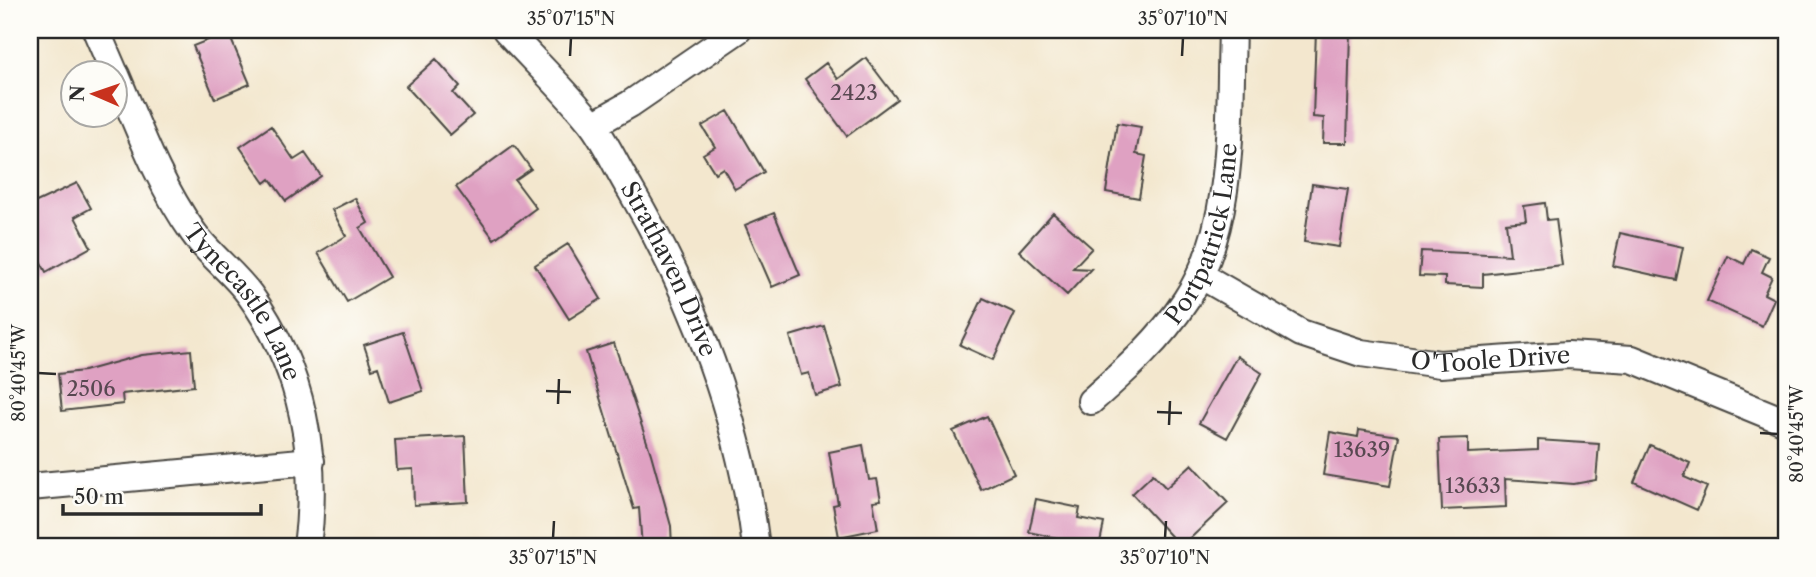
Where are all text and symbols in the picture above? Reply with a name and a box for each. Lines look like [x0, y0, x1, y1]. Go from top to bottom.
text: 35°07'15"N [527, 8, 615, 30]
text: 35°07'10"N [1138, 8, 1228, 30]
north arrow [60, 60, 130, 130]
house number: 2423 [830, 80, 878, 105]
text: N [66, 85, 89, 102]
street label: Portpatrick Lane [1158, 142, 1243, 330]
street label: Strathaven Drive [615, 176, 723, 360]
street label: Tynecastle Lane [178, 218, 307, 384]
text: 80°40'45"W [8, 323, 30, 422]
street label: O'Toole Drive [1409, 340, 1571, 378]
house number: 2506 [66, 376, 116, 401]
text: 80°40'45"W [1786, 384, 1808, 483]
house number: 13639 [1334, 437, 1390, 462]
scale bar [63, 472, 261, 516]
house number: 13633 [1445, 473, 1501, 498]
text: 50 m [74, 484, 124, 509]
text: 35°07'15"N [509, 547, 597, 569]
text: 35°07'10"N [1120, 547, 1210, 569]

